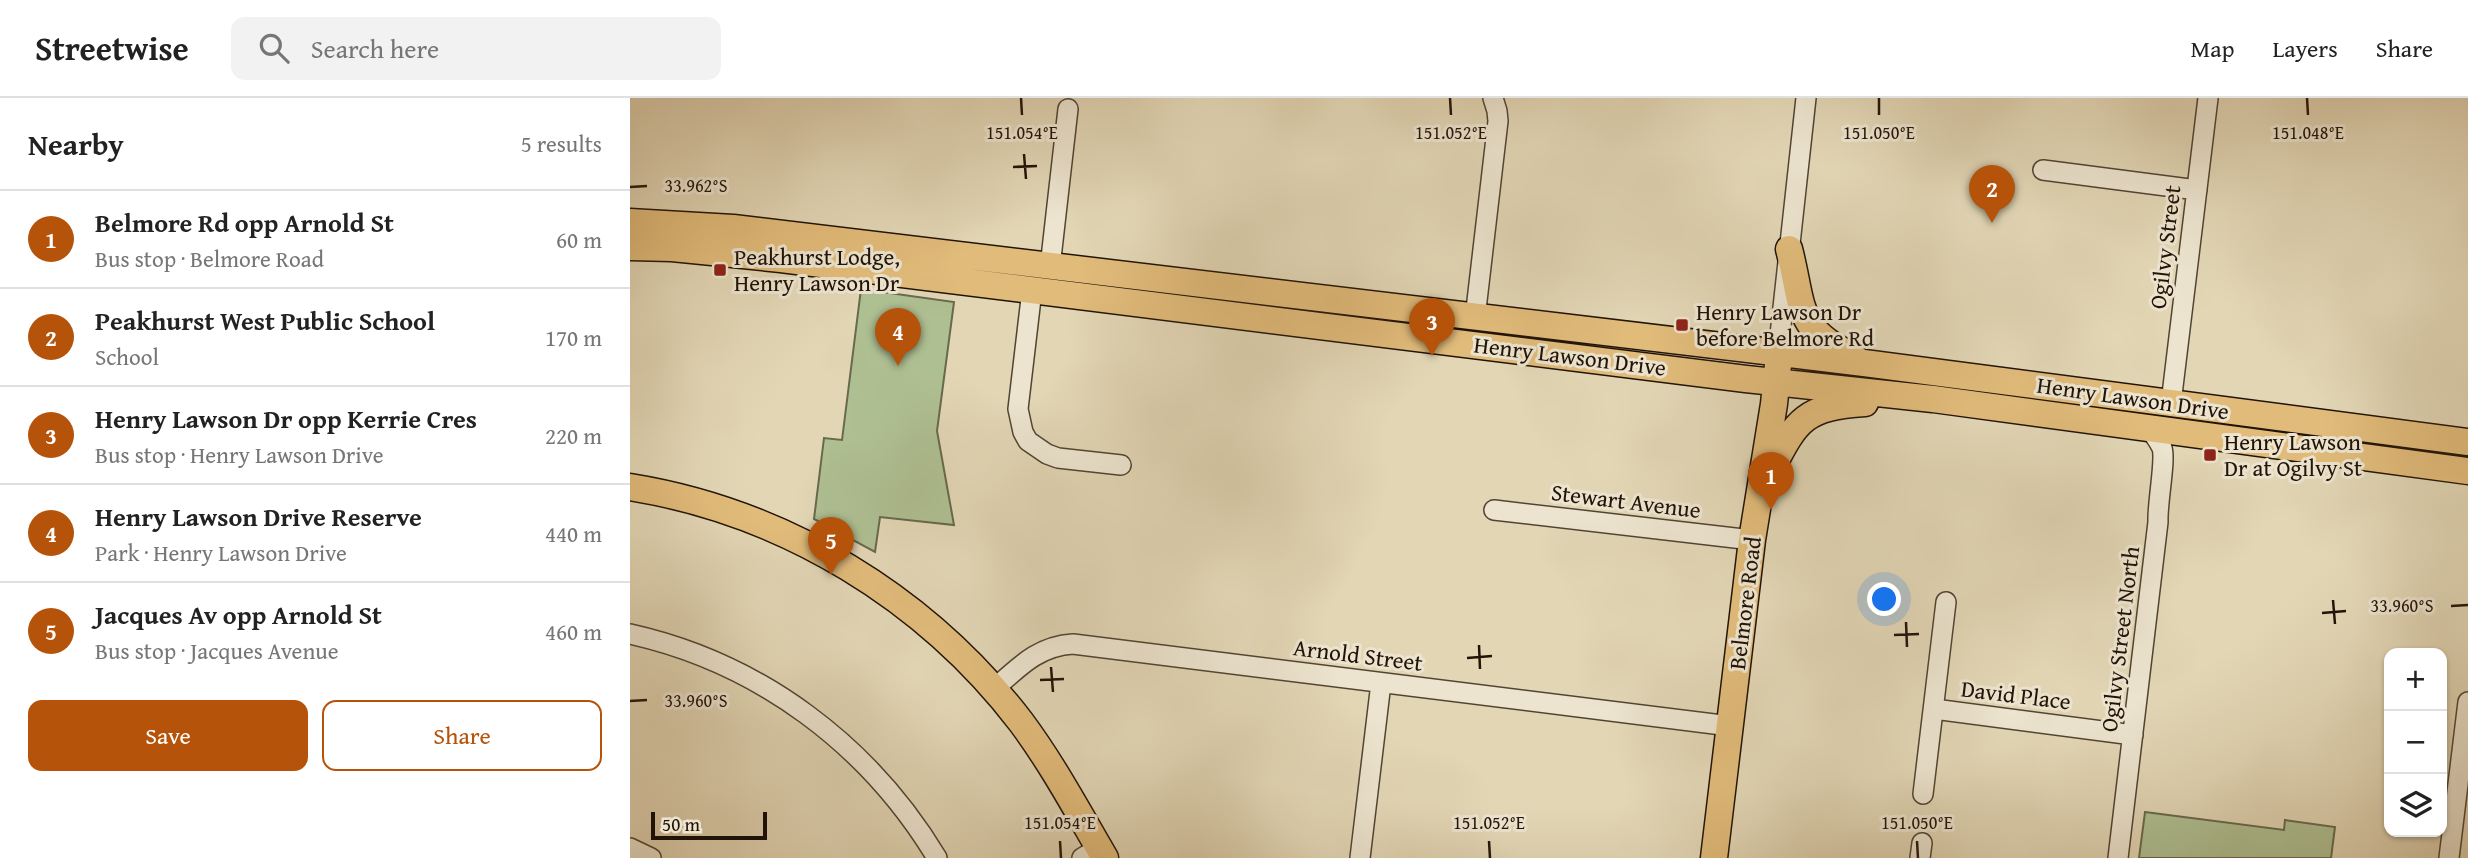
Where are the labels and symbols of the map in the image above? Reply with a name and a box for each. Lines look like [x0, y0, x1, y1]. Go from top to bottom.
text: 151.054°E [986, 119, 1058, 146]
text: 151.052°E [1415, 119, 1487, 146]
text: 151.050°E [1843, 119, 1915, 146]
text: 151.048°E [2272, 119, 2344, 146]
pin: 2 [1969, 165, 2015, 223]
text: 33.962°S [665, 172, 728, 199]
street label: Ogilvy Street [2141, 183, 2188, 311]
place label: Peakhurst Lodge, Henry Lawson Dr [734, 240, 900, 299]
marker: Peakhurst Lodge, Henry Lawson Dr [712, 262, 728, 278]
place label: Henry Lawson Dr before Belmore Rd [1696, 295, 1875, 354]
pin: 3 [1409, 298, 1455, 356]
pin: 4 [875, 308, 921, 366]
marker: Henry Lawson Dr before Belmore Rd [1674, 317, 1690, 333]
street label: Henry Lawson Drive [1472, 327, 1668, 384]
street label: Henry Lawson Drive [2035, 368, 2231, 427]
place label: Henry Lawson Dr at Ogilvy St [2224, 425, 2362, 484]
marker: Henry Lawson Dr at Ogilvy St [2202, 447, 2218, 463]
pin: 1 [1748, 452, 1794, 510]
street label: Stewart Avenue [1549, 475, 1703, 526]
pin: 5 [808, 517, 854, 575]
street label: Belmore Road [1720, 534, 1769, 671]
street label: Ogilvy Street North [2092, 544, 2147, 734]
your location [1867, 582, 1901, 616]
text: 33.960°S [2371, 592, 2434, 619]
street label: Arnold Street [1292, 630, 1425, 679]
street label: David Place [1959, 671, 2073, 718]
text: 33.960°S [665, 687, 728, 714]
scale bar [651, 809, 766, 841]
text: 151.054°E [1024, 809, 1096, 836]
text: 151.052°E [1453, 809, 1525, 836]
text: 151.050°E [1881, 809, 1953, 836]

